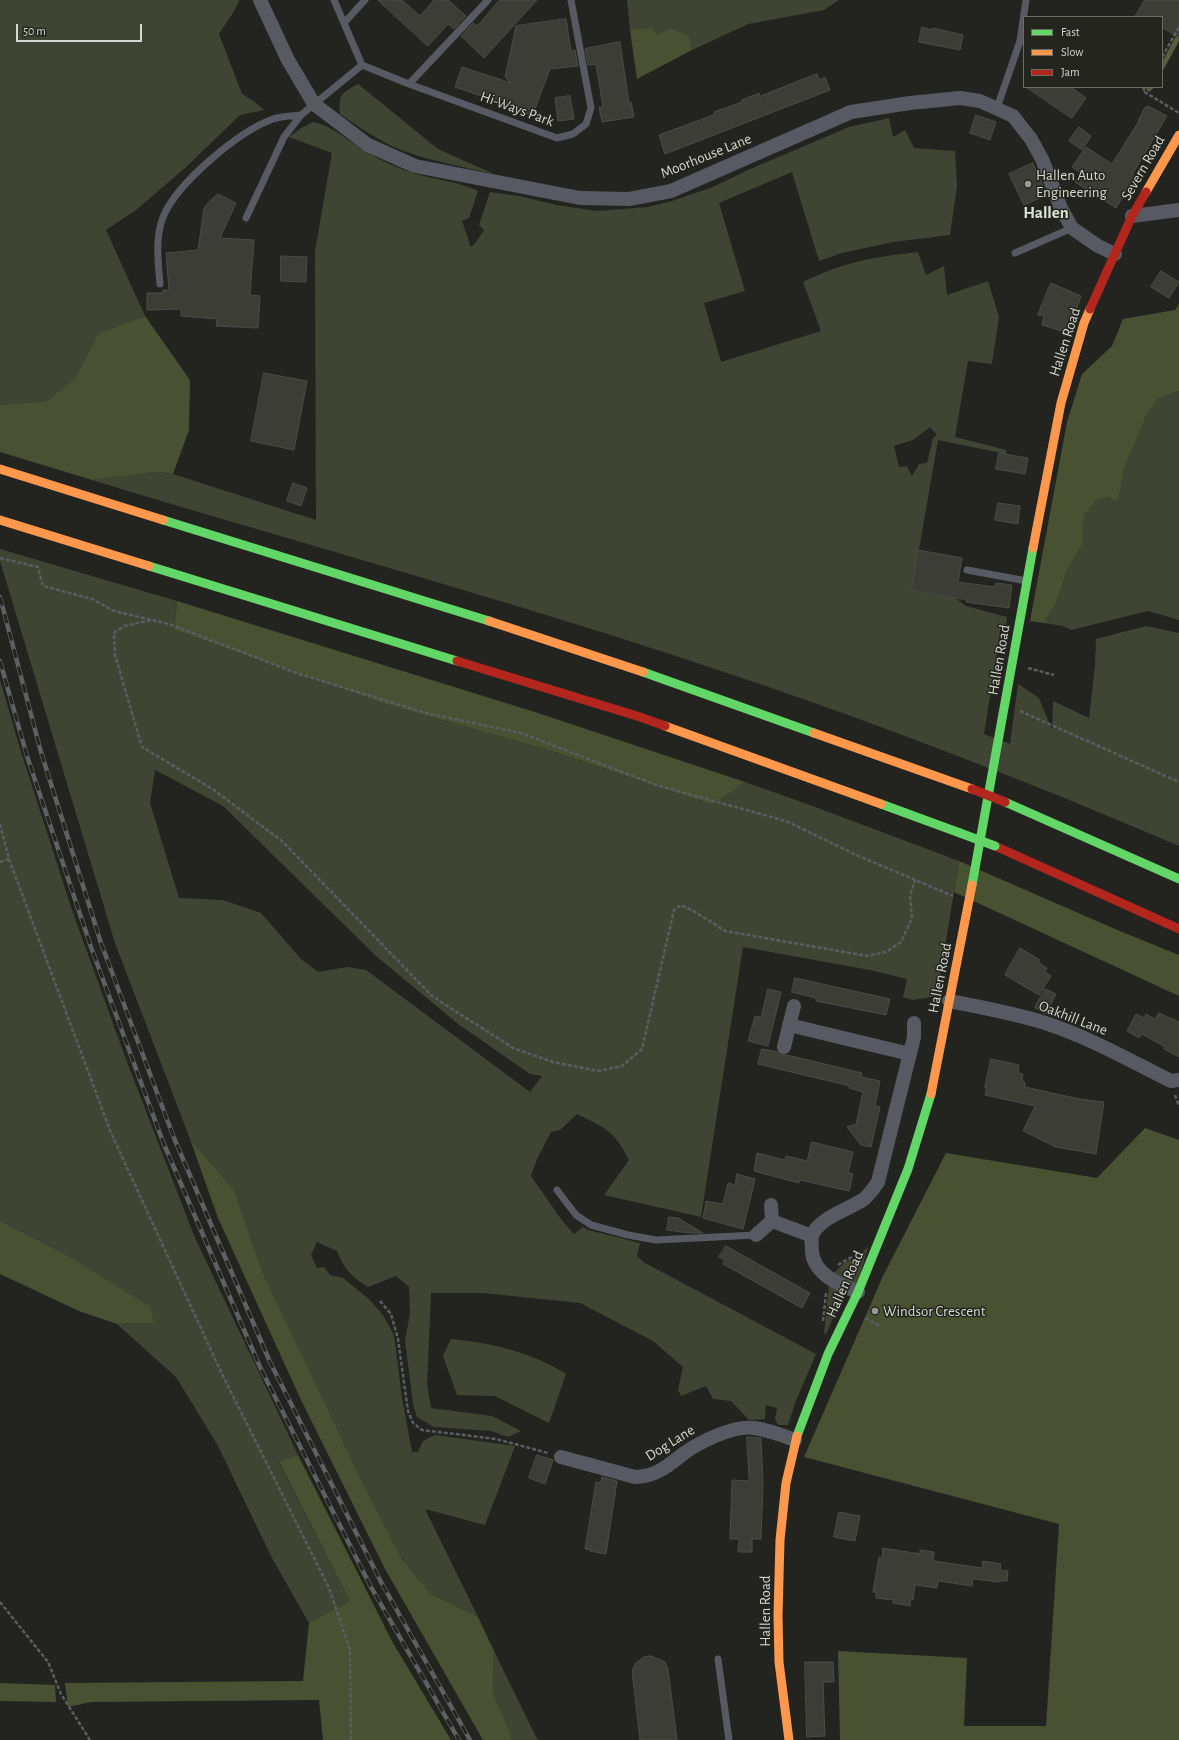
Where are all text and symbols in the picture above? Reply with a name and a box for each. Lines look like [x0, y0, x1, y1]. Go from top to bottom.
scale bar [18, 16, 144, 42]
legend [1023, 16, 1163, 88]
text: 50 m [23, 25, 46, 37]
text: Fast [1061, 26, 1080, 38]
text: Slow [1061, 46, 1083, 58]
text: Jam [1061, 66, 1080, 78]
street label: Hi-Ways Park [478, 87, 556, 131]
street label: Moorhouse Lane [658, 130, 754, 182]
street label: Severn Road [1117, 132, 1169, 204]
place label: Hallen Auto Engineering [1036, 166, 1107, 201]
marker: Hallen Auto Engineering [1023, 179, 1033, 189]
district label: Hallen [1023, 203, 1069, 223]
street label: Hallen Road [1045, 305, 1085, 379]
street label: Hallen Road [984, 623, 1014, 697]
street label: Hallen Road [924, 941, 956, 1015]
street label: Oakhill Lane [1036, 997, 1110, 1039]
street label: Hallen Road [822, 1248, 868, 1320]
place label: Windsor Crescent [883, 1302, 986, 1320]
marker: Windsor Crescent [870, 1306, 880, 1316]
street label: Dog Lane [642, 1421, 698, 1465]
street label: Hallen Road [756, 1575, 774, 1647]

